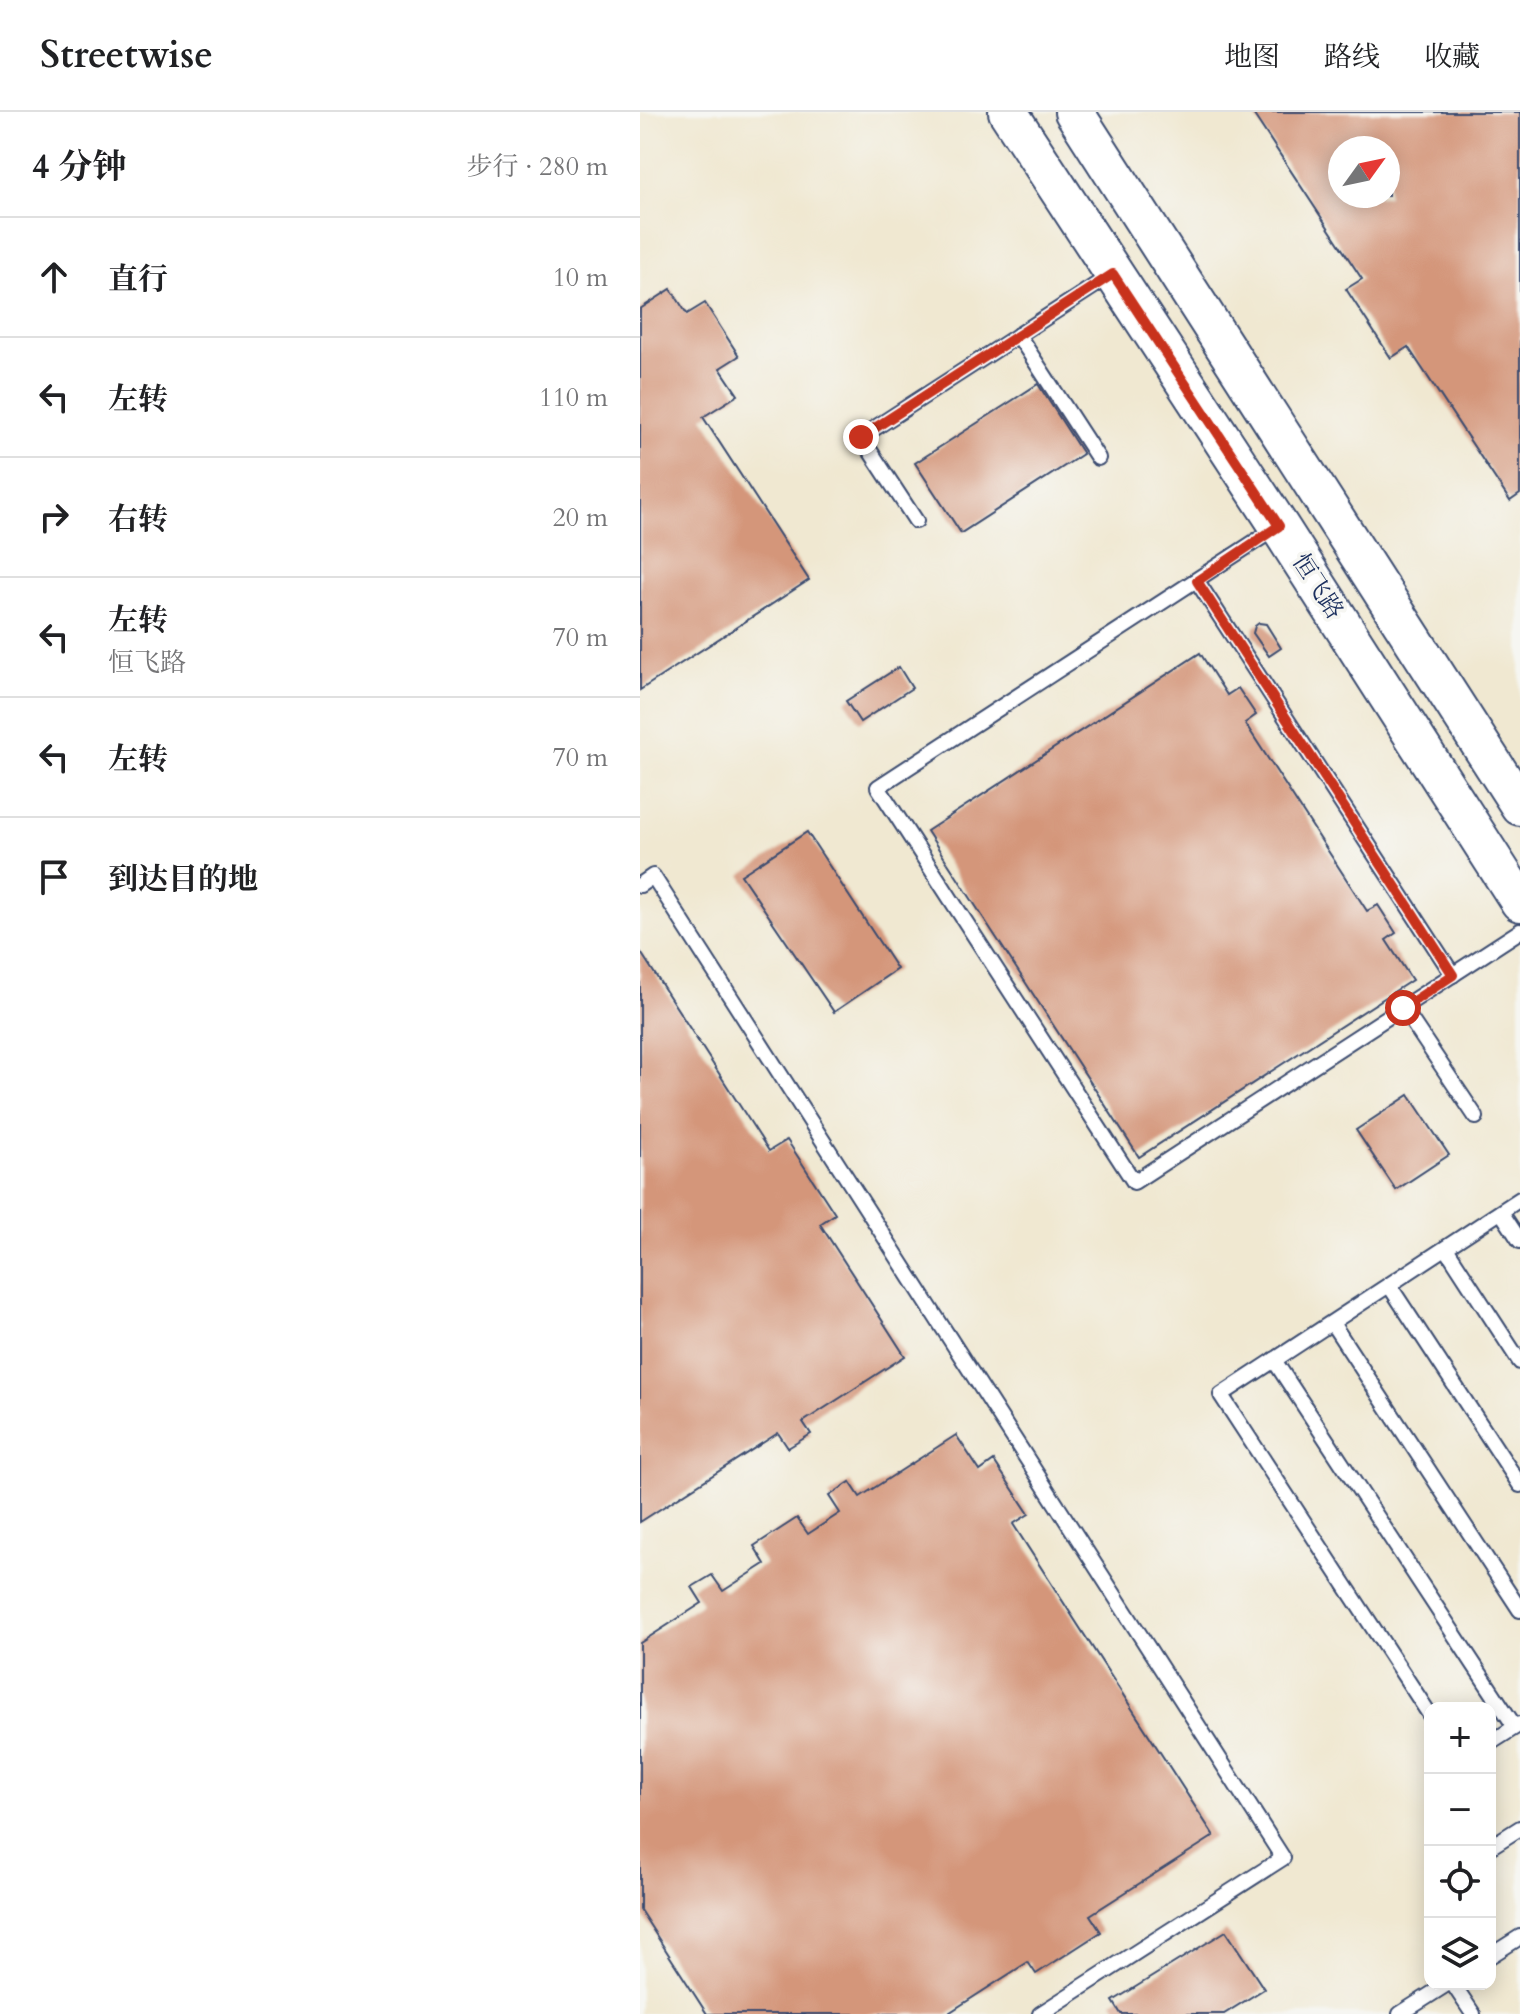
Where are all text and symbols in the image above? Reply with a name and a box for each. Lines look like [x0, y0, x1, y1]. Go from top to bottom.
text: Streetwise [40, 29, 213, 81]
text: 地图 [1224, 38, 1280, 76]
text: 路线 [1324, 38, 1380, 76]
text: 收藏 [1424, 38, 1480, 76]
north arrow [1328, 136, 1400, 208]
text: 4 分钟 [32, 144, 127, 190]
text: 步行 · 280 m [467, 149, 608, 184]
icon: ahead [32, 255, 76, 299]
text: 直行 [108, 259, 168, 300]
text: 10 m [552, 260, 608, 295]
icon: left [32, 375, 76, 419]
text: 左转 [108, 379, 168, 420]
text: 110 m [539, 380, 608, 415]
route end [843, 419, 879, 455]
icon: right [32, 495, 76, 539]
text: 右转 [108, 499, 168, 540]
text: 20 m [552, 500, 608, 535]
street label: 恒飞路 [1284, 547, 1351, 625]
text: 左转 [108, 600, 168, 641]
icon: left [32, 615, 76, 659]
text: 70 m [552, 620, 608, 655]
text: 恒飞路 [108, 645, 186, 680]
icon: left [32, 735, 76, 779]
text: 左转 [108, 739, 168, 780]
text: 70 m [552, 740, 608, 775]
icon: arrive [32, 855, 76, 899]
text: 到达目的地 [108, 859, 258, 900]
route start [1385, 990, 1421, 1026]
map controls [1424, 1702, 1496, 1990]
button: + [1424, 1702, 1496, 1774]
button: − [1424, 1774, 1496, 1846]
button: locate [1424, 1846, 1496, 1918]
button: layers [1424, 1918, 1496, 1990]

